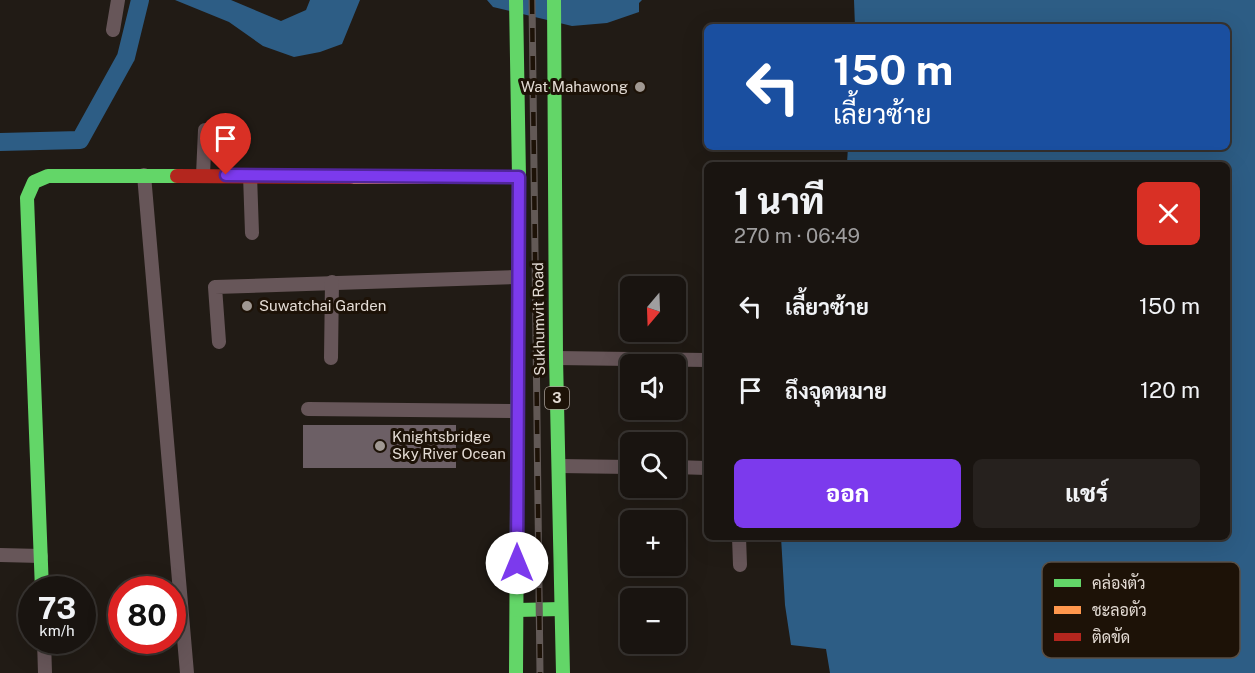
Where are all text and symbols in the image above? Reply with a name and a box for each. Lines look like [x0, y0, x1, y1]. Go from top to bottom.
text: 150 m [833, 45, 953, 94]
icon: left [734, 48, 812, 126]
place label: Wat Mahawong [521, 78, 628, 95]
marker: Wat Mahawong [633, 80, 647, 94]
text: เลี้ยวซ้าย [833, 98, 931, 130]
pin [200, 113, 251, 175]
icon: arrive [209, 122, 242, 155]
text: 1 นาที [734, 180, 824, 222]
button: close [1137, 182, 1200, 245]
text: 270 m · 06:49 [734, 224, 860, 248]
street label: Sukhumvit Road [529, 262, 548, 376]
north arrow [620, 276, 686, 342]
map controls [620, 276, 686, 654]
icon: left [734, 290, 767, 323]
text: 150 m [1139, 293, 1200, 319]
text: เลี้ยวซ้าย [785, 294, 869, 320]
place label: Suwatchai Garden [259, 297, 386, 314]
marker: Suwatchai Garden [240, 299, 254, 313]
button: sound [620, 354, 686, 420]
icon: arrive [734, 374, 767, 407]
text: 120 m [1140, 377, 1200, 403]
text: ถึงจุดหมาย [785, 378, 887, 404]
road number: 3 [545, 387, 569, 409]
place label: Knightsbridge Sky River Ocean [392, 428, 506, 462]
button: search [620, 432, 686, 498]
marker: Knightsbridge Sky River Ocean [373, 439, 387, 453]
button: ออก [734, 459, 961, 528]
button: แชร์ [973, 459, 1200, 528]
button: + [620, 510, 686, 576]
position arrow [485, 531, 549, 595]
legend [1042, 562, 1240, 658]
text: คล่องตัว [1092, 573, 1146, 593]
speed limit sign: 80 [108, 576, 186, 654]
button: − [620, 588, 686, 654]
text: 73 [38, 590, 76, 626]
text: ชะลอตัว [1092, 600, 1147, 620]
text: km/h [39, 622, 75, 639]
text: ติดขัด [1092, 627, 1130, 647]

